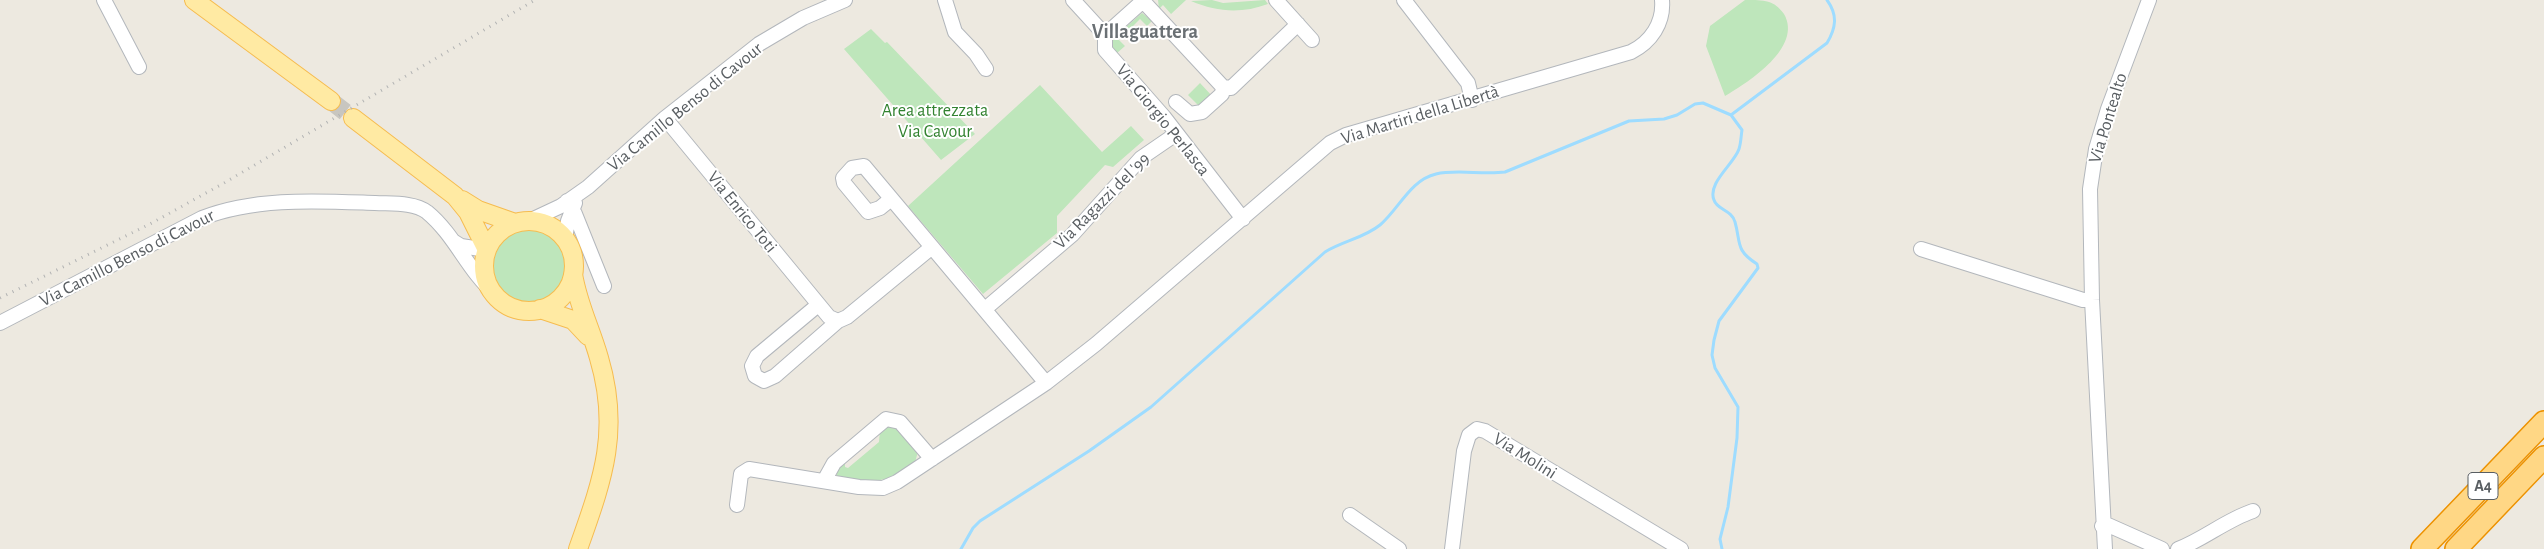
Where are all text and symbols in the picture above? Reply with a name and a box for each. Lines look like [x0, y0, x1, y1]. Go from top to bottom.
district label: Villaguattera [1092, 20, 1198, 44]
street label: Via Camillo Benso di Cavour [603, 38, 767, 176]
street label: Via Giorgio Perlasca [1111, 60, 1215, 180]
street label: Via Pontealto [2084, 70, 2132, 166]
street label: Via Martiri della Libertà [1338, 81, 1502, 149]
park label: Area attrezzata Via Cavour [882, 100, 988, 142]
street label: Via Ragazzi del '99 [1049, 148, 1155, 254]
street label: Via Enrico Toti [702, 167, 782, 257]
street label: Via Camillo Benso di Cavour [36, 204, 218, 312]
street label: Via Molini [1489, 428, 1561, 484]
road number: A4 [2468, 472, 2498, 500]

